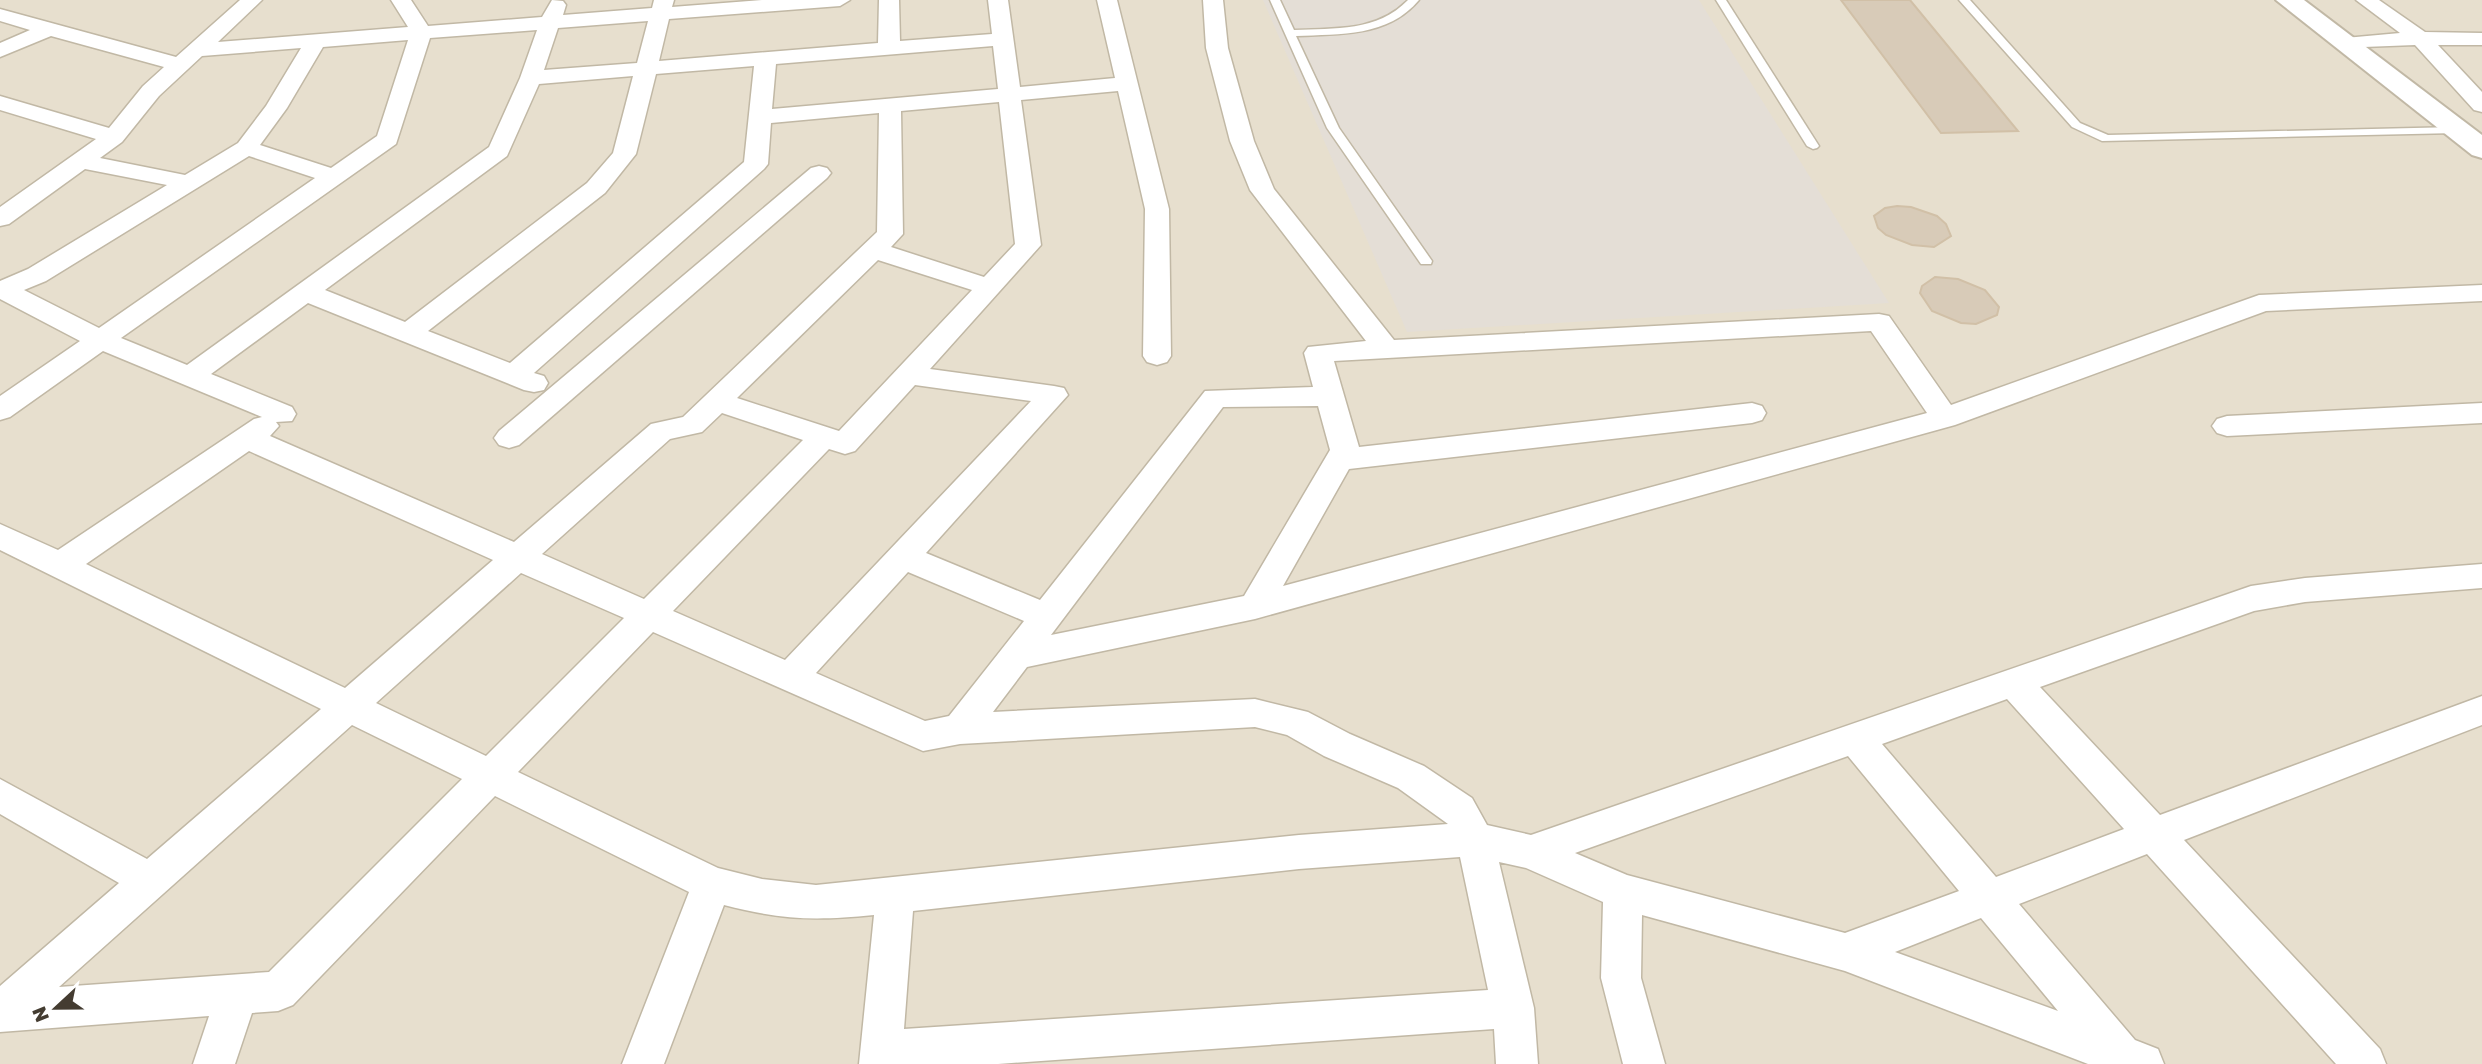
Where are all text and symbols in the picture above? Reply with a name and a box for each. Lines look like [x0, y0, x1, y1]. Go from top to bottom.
north arrow [21, 973, 91, 1043]
text: N [26, 1004, 53, 1026]

